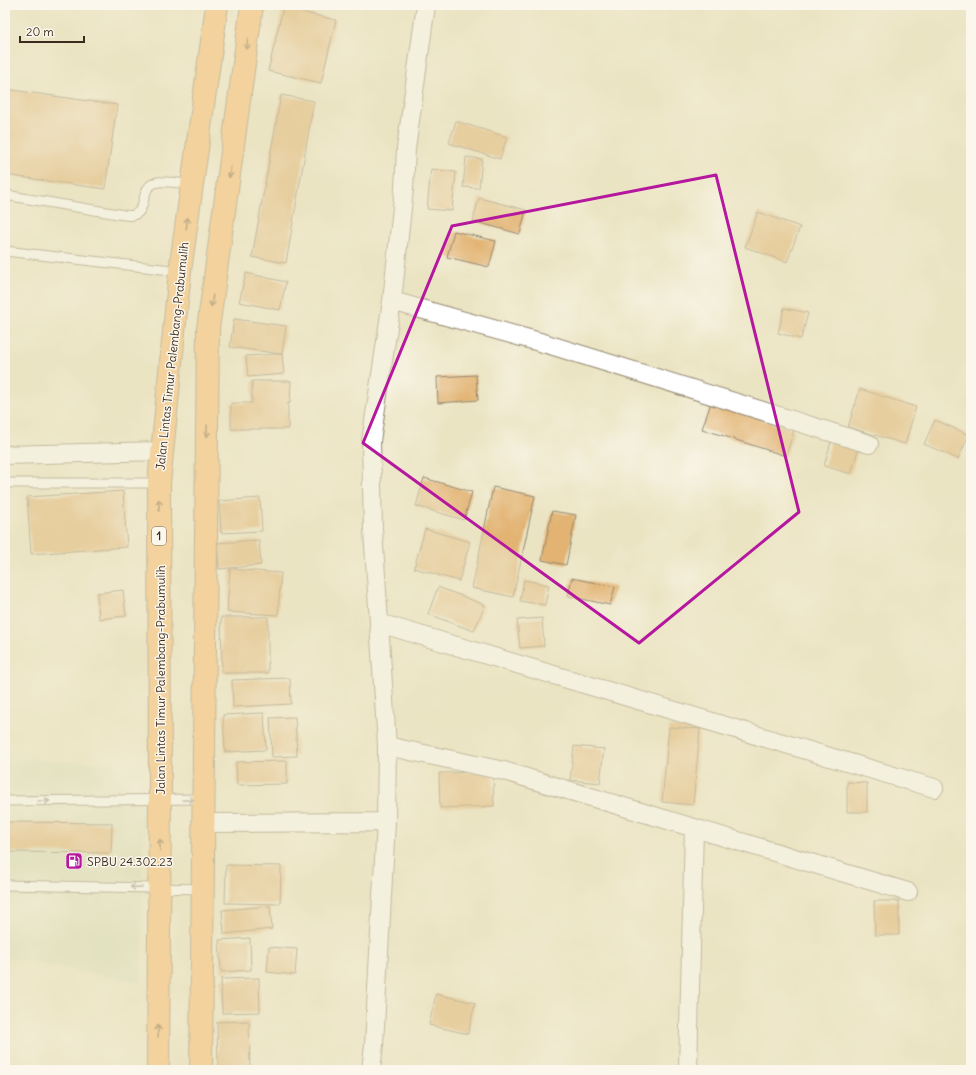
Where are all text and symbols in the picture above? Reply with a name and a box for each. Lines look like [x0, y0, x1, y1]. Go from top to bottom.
scale bar [20, 18, 84, 44]
text: 20 m [26, 24, 54, 39]
one-way arrow [243, 37, 251, 50]
one-way arrow [226, 166, 233, 179]
one-way arrow [183, 217, 191, 230]
street label: Jalan Lintas Timur Palembang-Prabumulih [153, 241, 191, 471]
one-way arrow [208, 294, 216, 307]
one-way arrow [203, 424, 211, 437]
one-way arrow [155, 499, 163, 512]
road number: 1 [152, 527, 166, 545]
street label: Jalan Lintas Timur Palembang-Prabumulih [153, 565, 168, 795]
one-way arrow [181, 796, 194, 803]
one-way arrow [37, 797, 50, 805]
one-way arrow [156, 839, 164, 852]
fuel station icon: SPBU 24.302.23 [64, 851, 84, 871]
place label: SPBU 24.302.23 [87, 854, 173, 869]
one-way arrow [130, 883, 143, 890]
one-way arrow [155, 1025, 162, 1038]

